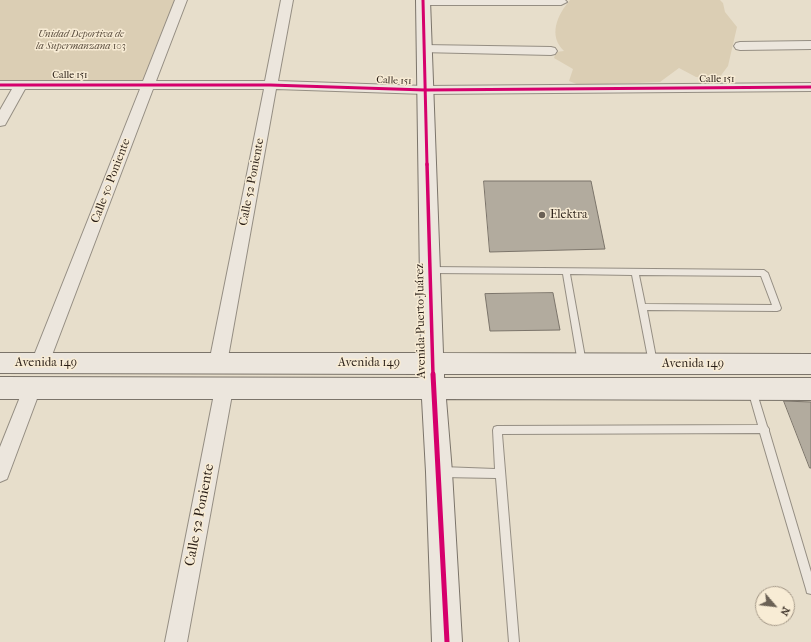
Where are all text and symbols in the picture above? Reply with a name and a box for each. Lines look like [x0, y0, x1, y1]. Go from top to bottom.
park label: Unidad Deportiva de la Supermanzana 103 [36, 29, 126, 52]
street label: Calle 151 [52, 70, 88, 82]
street label: Calle 151 [376, 74, 412, 88]
street label: Calle 151 [699, 74, 735, 86]
street label: Calle 50 Poniente [88, 137, 134, 225]
street label: Calle 52 Poniente [236, 137, 268, 227]
place label: Elektra [550, 208, 588, 222]
marker: Elektra [537, 210, 547, 220]
street label: Avenida Puerto Juárez [413, 263, 429, 379]
street label: Avenida 149 [15, 356, 77, 370]
street label: Avenida 149 [338, 356, 400, 370]
street label: Avenida 149 [662, 357, 724, 371]
street label: Calle 52 Poniente [182, 462, 218, 568]
north arrow [755, 586, 795, 626]
text: N [777, 605, 793, 618]

